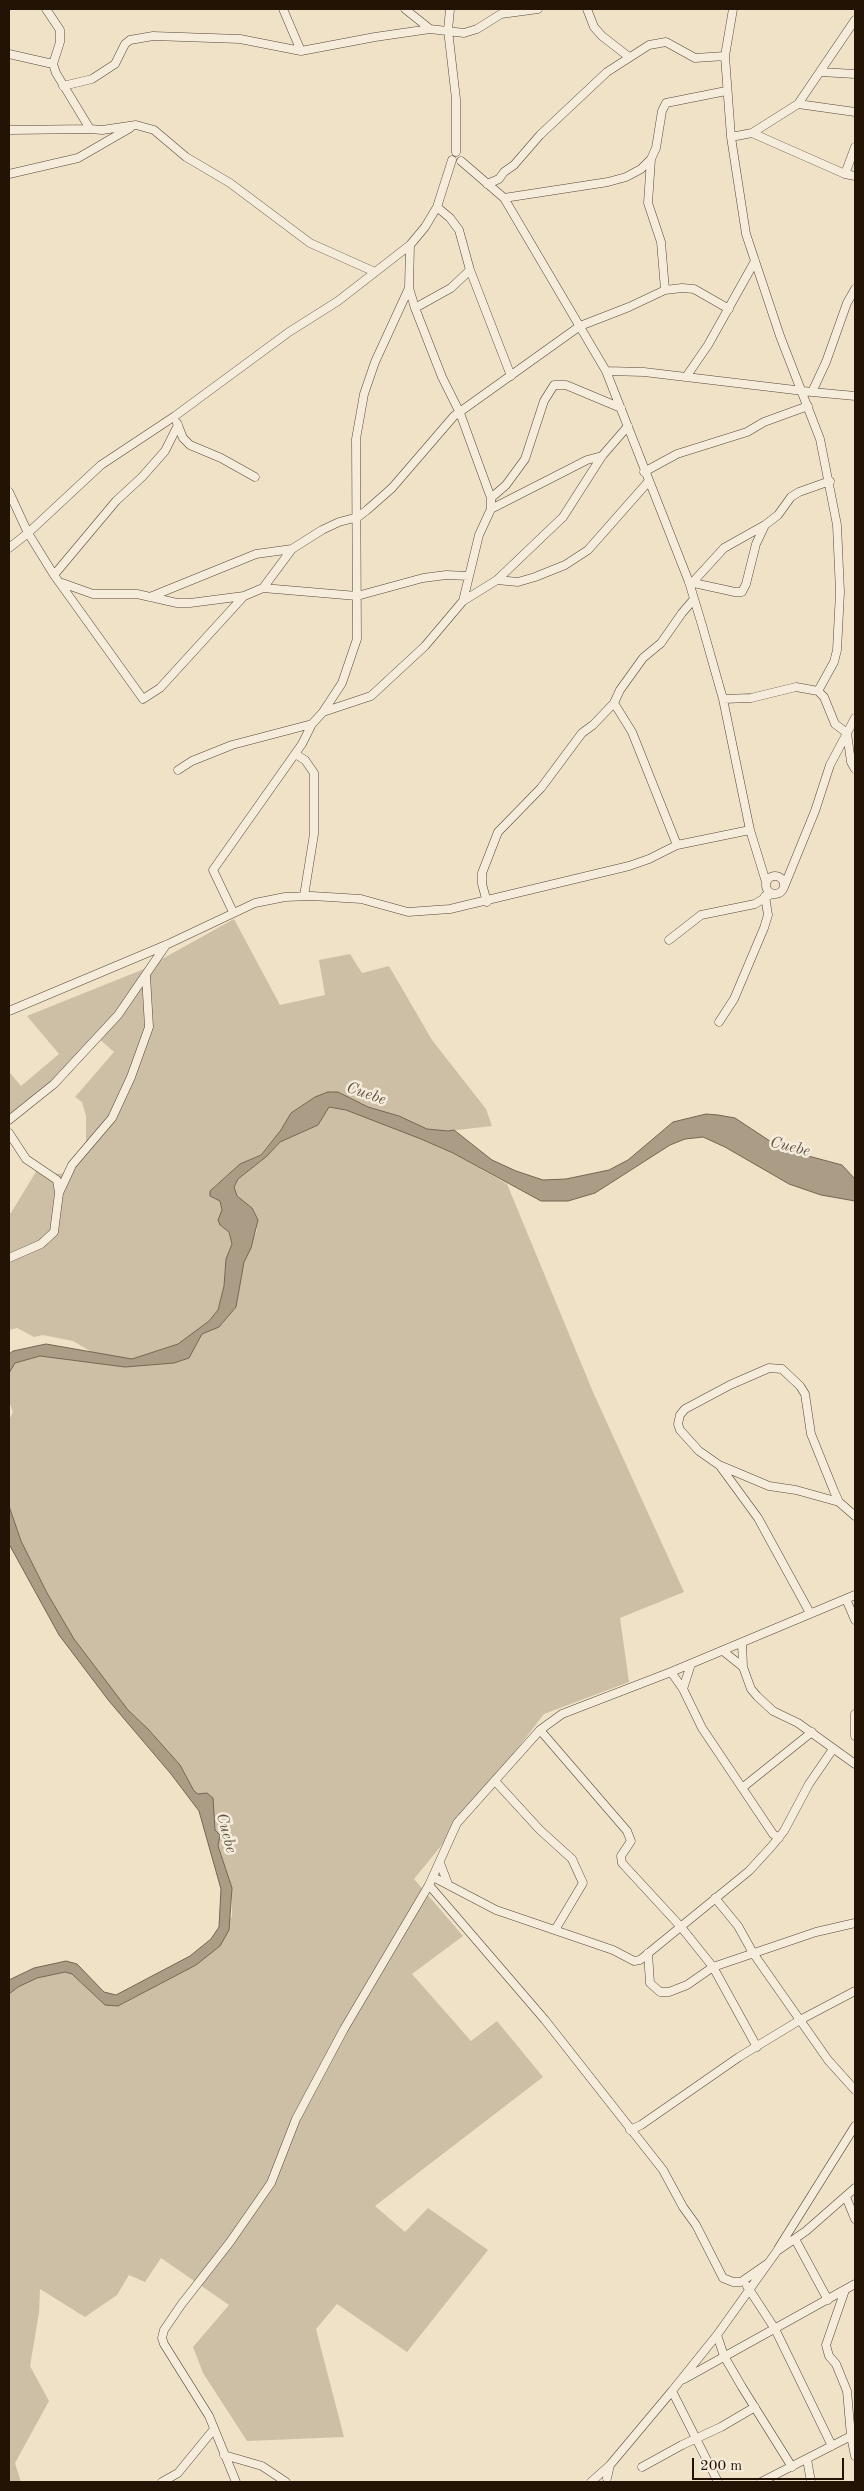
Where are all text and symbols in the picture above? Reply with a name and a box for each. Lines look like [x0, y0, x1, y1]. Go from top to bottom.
water label: Cuebe [344, 1078, 388, 1110]
water label: Cuebe [768, 1133, 812, 1161]
water label: Cuebe [211, 1811, 241, 1855]
scale bar [694, 2448, 846, 2480]
text: 200 m [700, 2459, 742, 2474]

